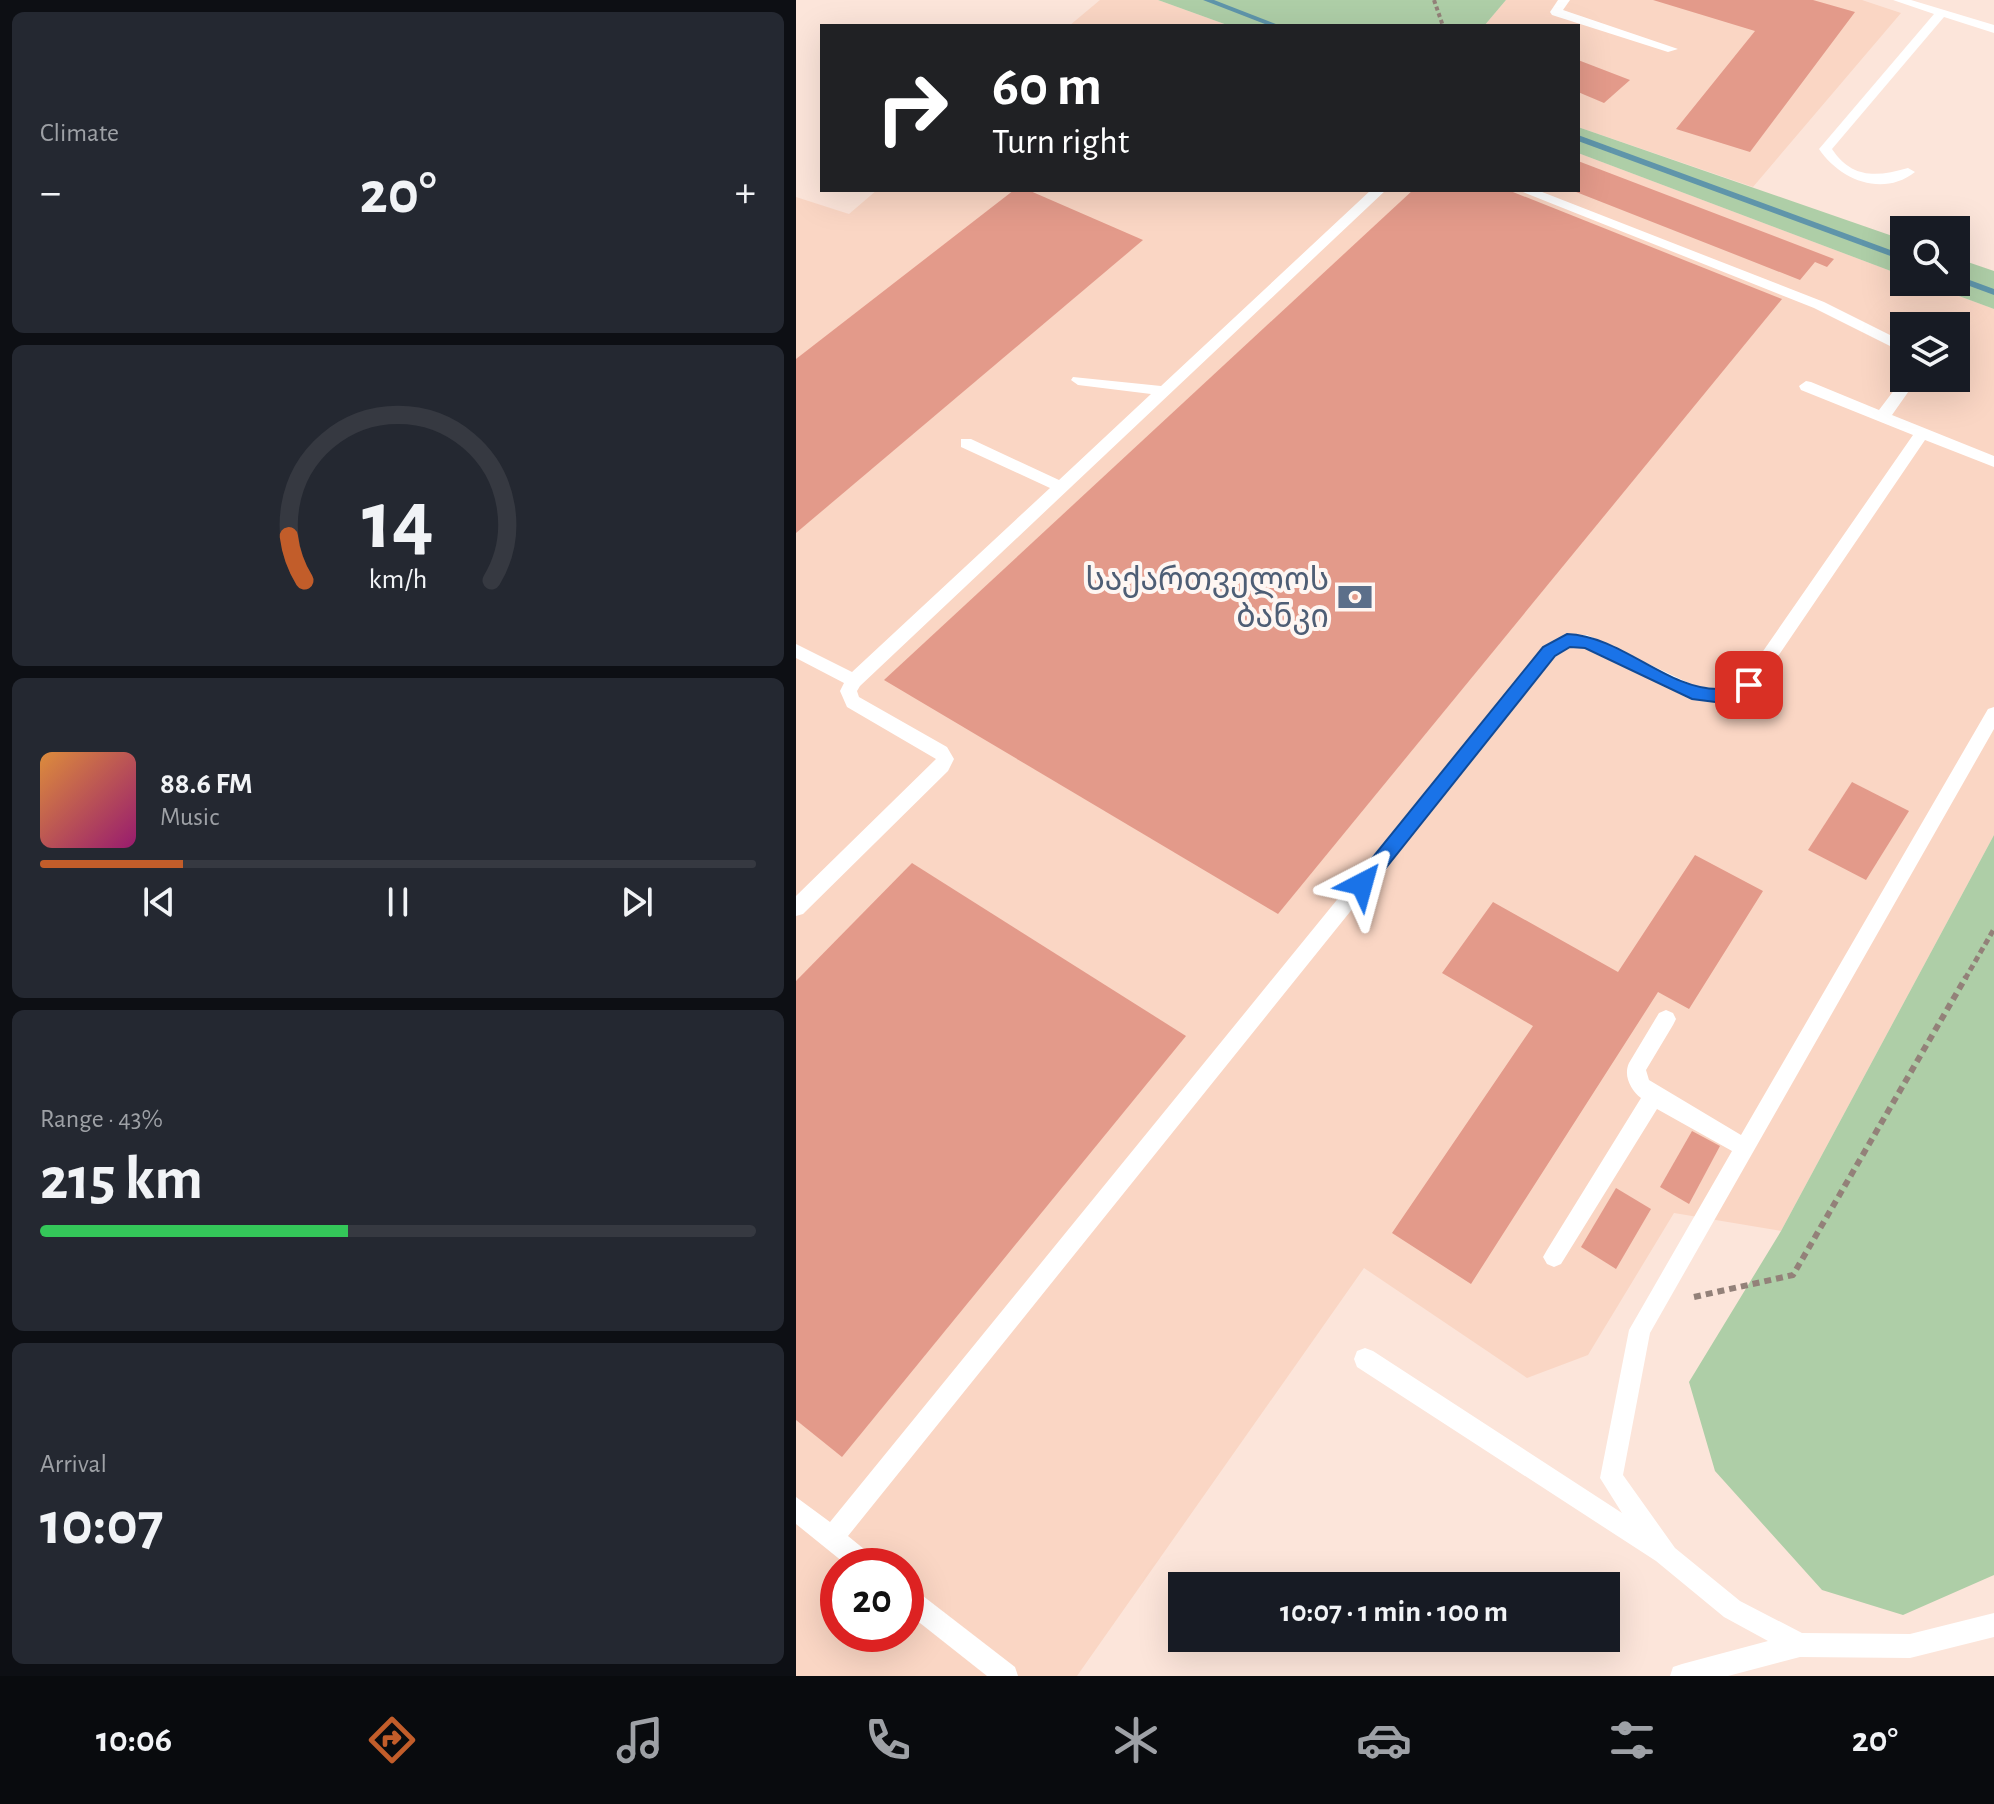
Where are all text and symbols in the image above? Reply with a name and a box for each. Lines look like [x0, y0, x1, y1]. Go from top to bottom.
icon: right [860, 56, 964, 160]
text: 60 m [992, 59, 1102, 115]
text: Climate [40, 120, 119, 146]
text: Turn right [992, 124, 1129, 160]
text: 20° [359, 164, 437, 224]
text: − [40, 171, 61, 215]
text: + [735, 171, 756, 215]
map controls [1890, 216, 1970, 392]
button: search [1890, 216, 1970, 296]
button: layers [1890, 312, 1970, 392]
text: 14 [362, 480, 434, 564]
place label: საქართველოს ბანკი [1085, 564, 1329, 635]
text: km/h [369, 565, 427, 594]
bank icon: საქართველოს ბანკი [1336, 578, 1374, 616]
pin [1715, 651, 1783, 719]
icon: arrive [1727, 663, 1771, 707]
text: 88.6 FM [160, 769, 253, 799]
text: Music [160, 804, 219, 830]
position arrow [1320, 842, 1404, 926]
icon: previous [137, 880, 181, 924]
icon: pause [376, 880, 420, 924]
icon: next [615, 880, 659, 924]
text: Range · 43% [40, 1106, 163, 1132]
text: 215 km [40, 1150, 203, 1210]
text: Arrival [40, 1451, 107, 1477]
text: 10:07 [40, 1495, 164, 1555]
speed limit sign: 20 [820, 1548, 924, 1652]
text: 10:07 · 1 min · 100 m [1280, 1597, 1508, 1627]
icon: directions [364, 1712, 420, 1768]
icon: music [612, 1712, 668, 1768]
icon: phone [860, 1712, 916, 1768]
icon: climate [1108, 1712, 1164, 1768]
icon: car [1356, 1712, 1412, 1768]
icon: filters [1604, 1712, 1660, 1768]
text: 10:06 [96, 1722, 172, 1758]
text: 20° [1852, 1722, 1898, 1758]

